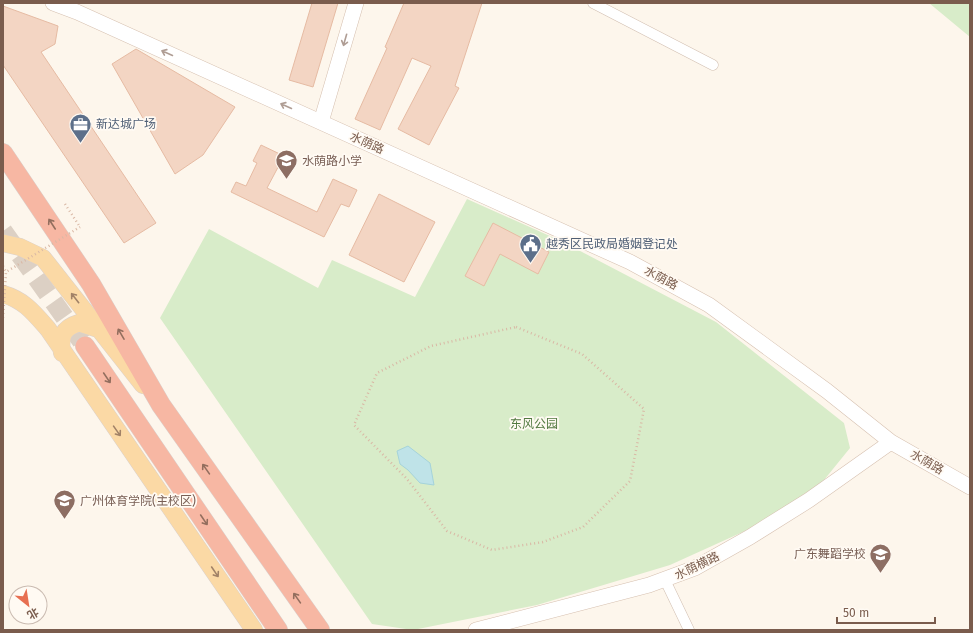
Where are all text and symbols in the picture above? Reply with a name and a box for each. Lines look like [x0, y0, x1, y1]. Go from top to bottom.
one-way arrow [341, 34, 348, 47]
one-way arrow [162, 48, 174, 56]
one-way arrow [280, 102, 292, 109]
office icon: 新达城广场 [67, 111, 93, 144]
place label: 新达城广场 [96, 117, 156, 131]
street label: 水荫路 [348, 129, 386, 157]
school or university icon: 水荫路小学 [274, 148, 300, 181]
place label: 水荫路小学 [302, 154, 362, 168]
one-way arrow [48, 219, 56, 230]
public building icon: 越秀区民政局婚姻登记处 [518, 231, 544, 264]
place label: 越秀区民政局婚姻登记处 [546, 237, 678, 251]
street label: 水荫路 [642, 263, 680, 293]
one-way arrow [71, 292, 79, 303]
one-way arrow [117, 328, 125, 340]
one-way arrow [103, 372, 111, 383]
park label: 东风公园 [510, 417, 558, 431]
one-way arrow [113, 425, 121, 436]
street label: 水荫路 [908, 447, 946, 477]
one-way arrow [202, 464, 210, 475]
school or university icon: 广州体育学院(主校区) [51, 488, 77, 521]
place label: 广州体育学院(主校区) [80, 494, 196, 508]
one-way arrow [200, 515, 208, 526]
school or university icon: 广东舞蹈学校 [868, 541, 894, 574]
place label: 广东舞蹈学校 [794, 547, 866, 561]
street label: 水荫横路 [672, 549, 722, 583]
one-way arrow [211, 566, 219, 577]
north arrow [8, 585, 48, 625]
one-way arrow [293, 593, 301, 604]
scale bar [837, 599, 935, 625]
text: 北 [25, 605, 41, 622]
text: 50 m [843, 606, 869, 620]

